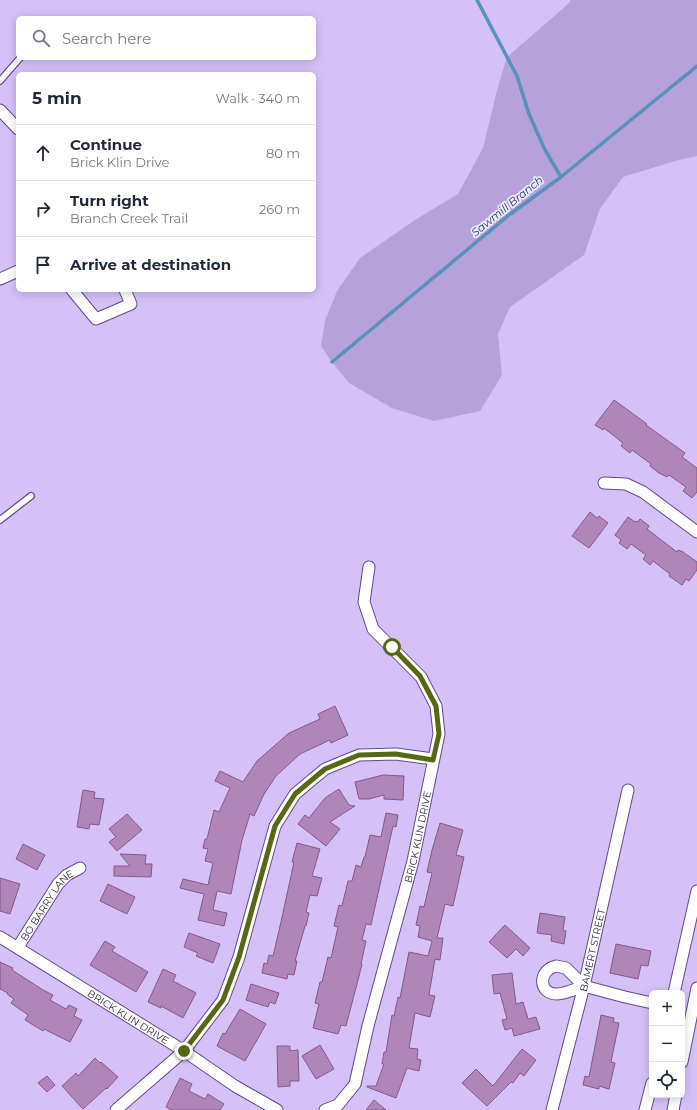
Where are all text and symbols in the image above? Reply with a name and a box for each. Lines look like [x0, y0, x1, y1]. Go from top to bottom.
search box [16, 16, 316, 60]
icon: search [30, 27, 52, 49]
text: Search here [62, 29, 151, 48]
text: 5 min [32, 88, 82, 108]
text: Walk · 340 m [216, 90, 300, 106]
text: Continue [70, 135, 142, 154]
icon: ahead [32, 142, 54, 164]
text: 80 m [266, 145, 300, 161]
text: Brick Klin Drive [70, 154, 169, 170]
water label: Sawmill Branch [468, 173, 546, 239]
text: Turn right [70, 191, 149, 210]
icon: right [32, 198, 54, 220]
text: 260 m [259, 201, 300, 217]
text: Branch Creek Trail [70, 210, 188, 226]
icon: arrive [32, 254, 54, 276]
text: Arrive at destination [70, 255, 231, 274]
route start [383, 638, 401, 656]
street label: BRICK KLIN DRIVE [401, 790, 434, 884]
street label: BO BARRY LANE [17, 866, 76, 943]
street label: BAMERT STREET [576, 907, 608, 993]
street label: BRICK KLIN DRIVE [85, 986, 172, 1047]
map controls [649, 990, 685, 1098]
button: + [649, 990, 685, 1026]
button: − [649, 1026, 685, 1062]
route end [175, 1042, 193, 1060]
button: locate [649, 1062, 685, 1098]

